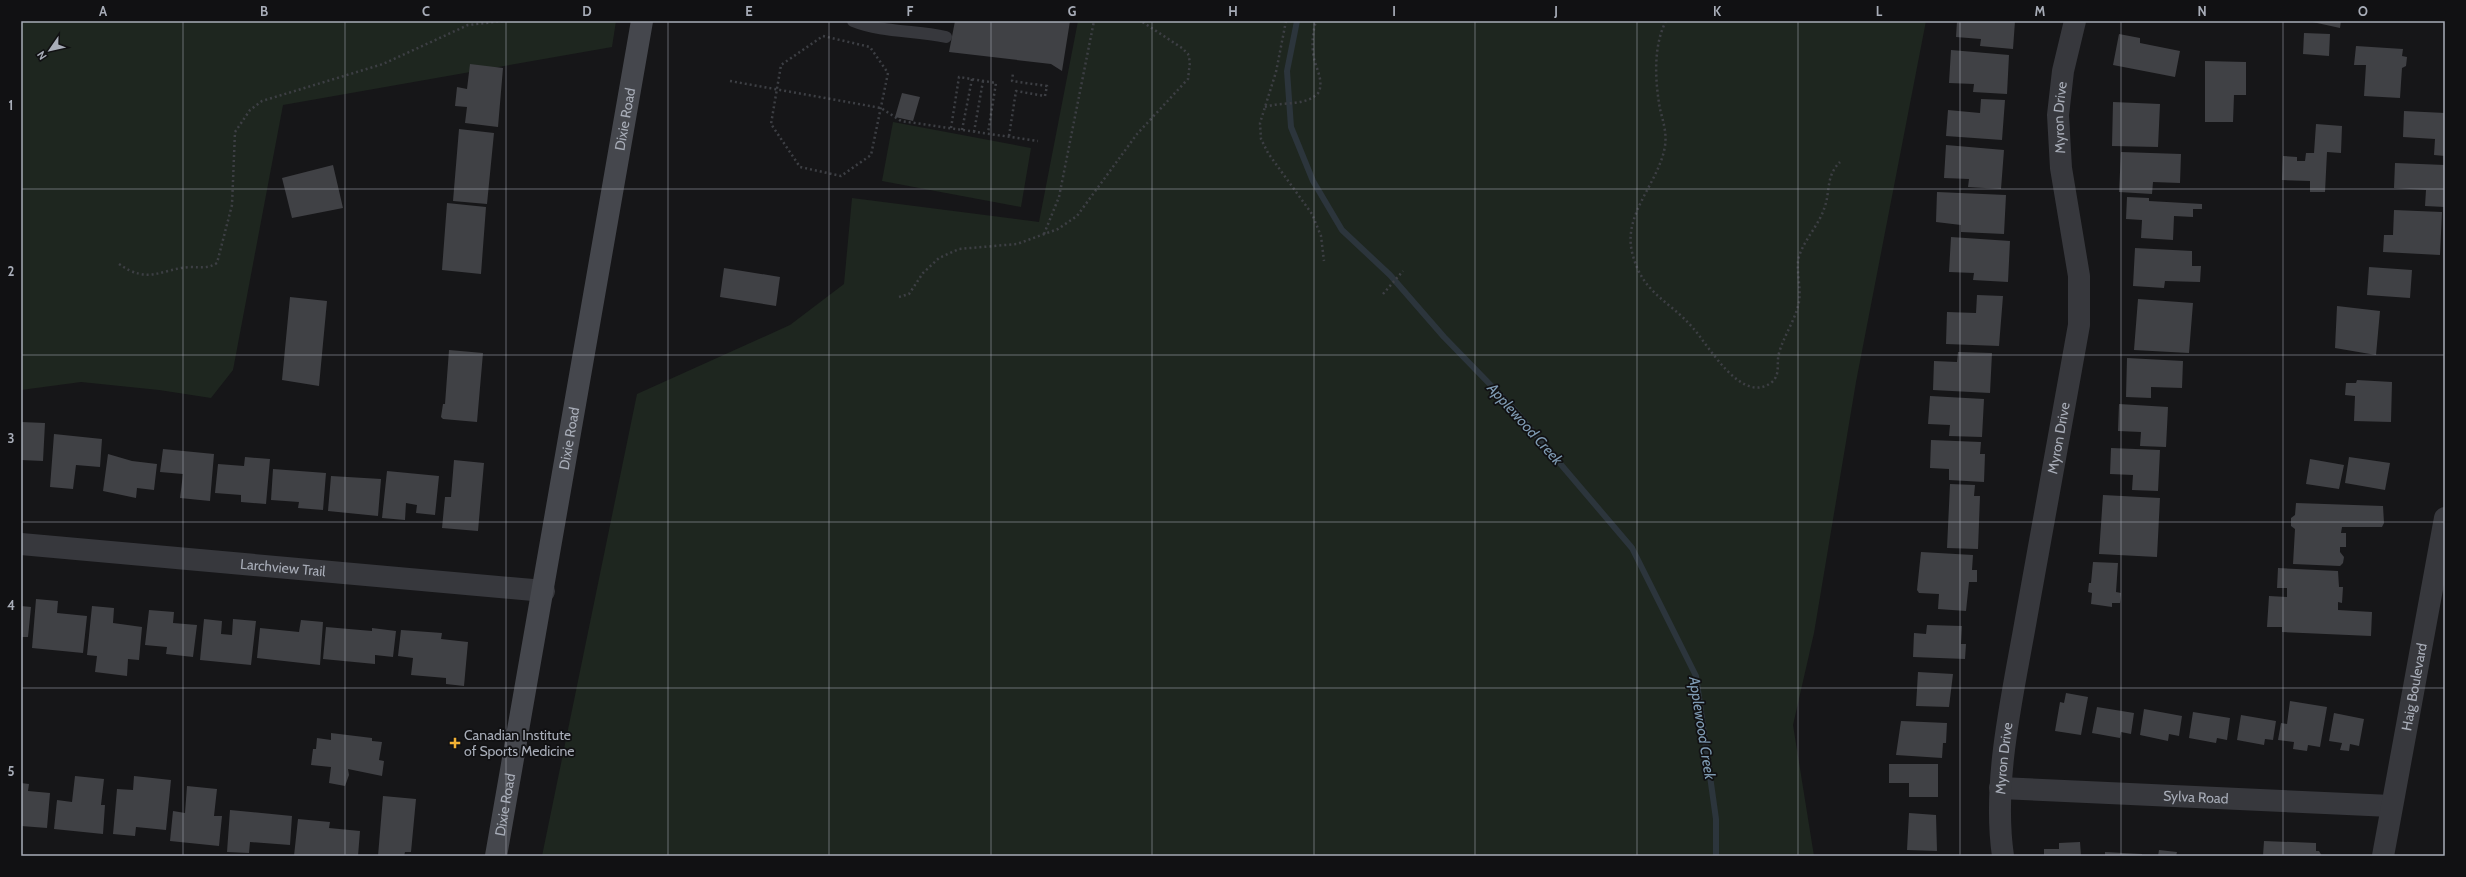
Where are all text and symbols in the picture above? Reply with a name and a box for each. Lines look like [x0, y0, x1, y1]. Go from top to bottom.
text: A [99, 3, 108, 19]
text: B [260, 3, 268, 19]
text: C [422, 3, 430, 19]
text: D [582, 3, 592, 19]
text: E [745, 3, 753, 19]
text: F [907, 3, 914, 19]
text: G [1068, 3, 1077, 19]
text: H [1228, 3, 1238, 19]
text: I [1392, 3, 1396, 19]
text: J [1553, 3, 1558, 19]
text: K [1713, 3, 1722, 19]
text: L [1876, 3, 1883, 19]
text: M [2035, 3, 2046, 19]
text: N [2197, 3, 2207, 19]
text: O [2358, 3, 2368, 19]
north arrow [30, 30, 70, 70]
text: N [34, 48, 50, 63]
street label: Myron Drive [2049, 80, 2071, 154]
street label: Dixie Road [611, 86, 639, 152]
text: 1 [9, 97, 13, 113]
text: 2 [8, 263, 15, 279]
water label: Applewood Creek [1483, 379, 1567, 469]
street label: Myron Drive [2043, 401, 2074, 475]
street label: Dixie Road [555, 406, 583, 471]
text: 3 [7, 430, 15, 446]
street label: Larchview Trail [239, 555, 327, 580]
text: 4 [7, 597, 15, 613]
street label: Haig Boulevard [2397, 641, 2431, 732]
water label: Applewood Creek [1685, 674, 1719, 781]
street label: Myron Drive [1991, 721, 2017, 795]
place label: Canadian Institute of Sports Medicine [464, 726, 575, 760]
marker: Canadian Institute of Sports Medicine [449, 737, 461, 749]
text: 5 [8, 763, 15, 779]
street label: Dixie Road [491, 772, 519, 838]
street label: Sylva Road [2163, 787, 2229, 808]

